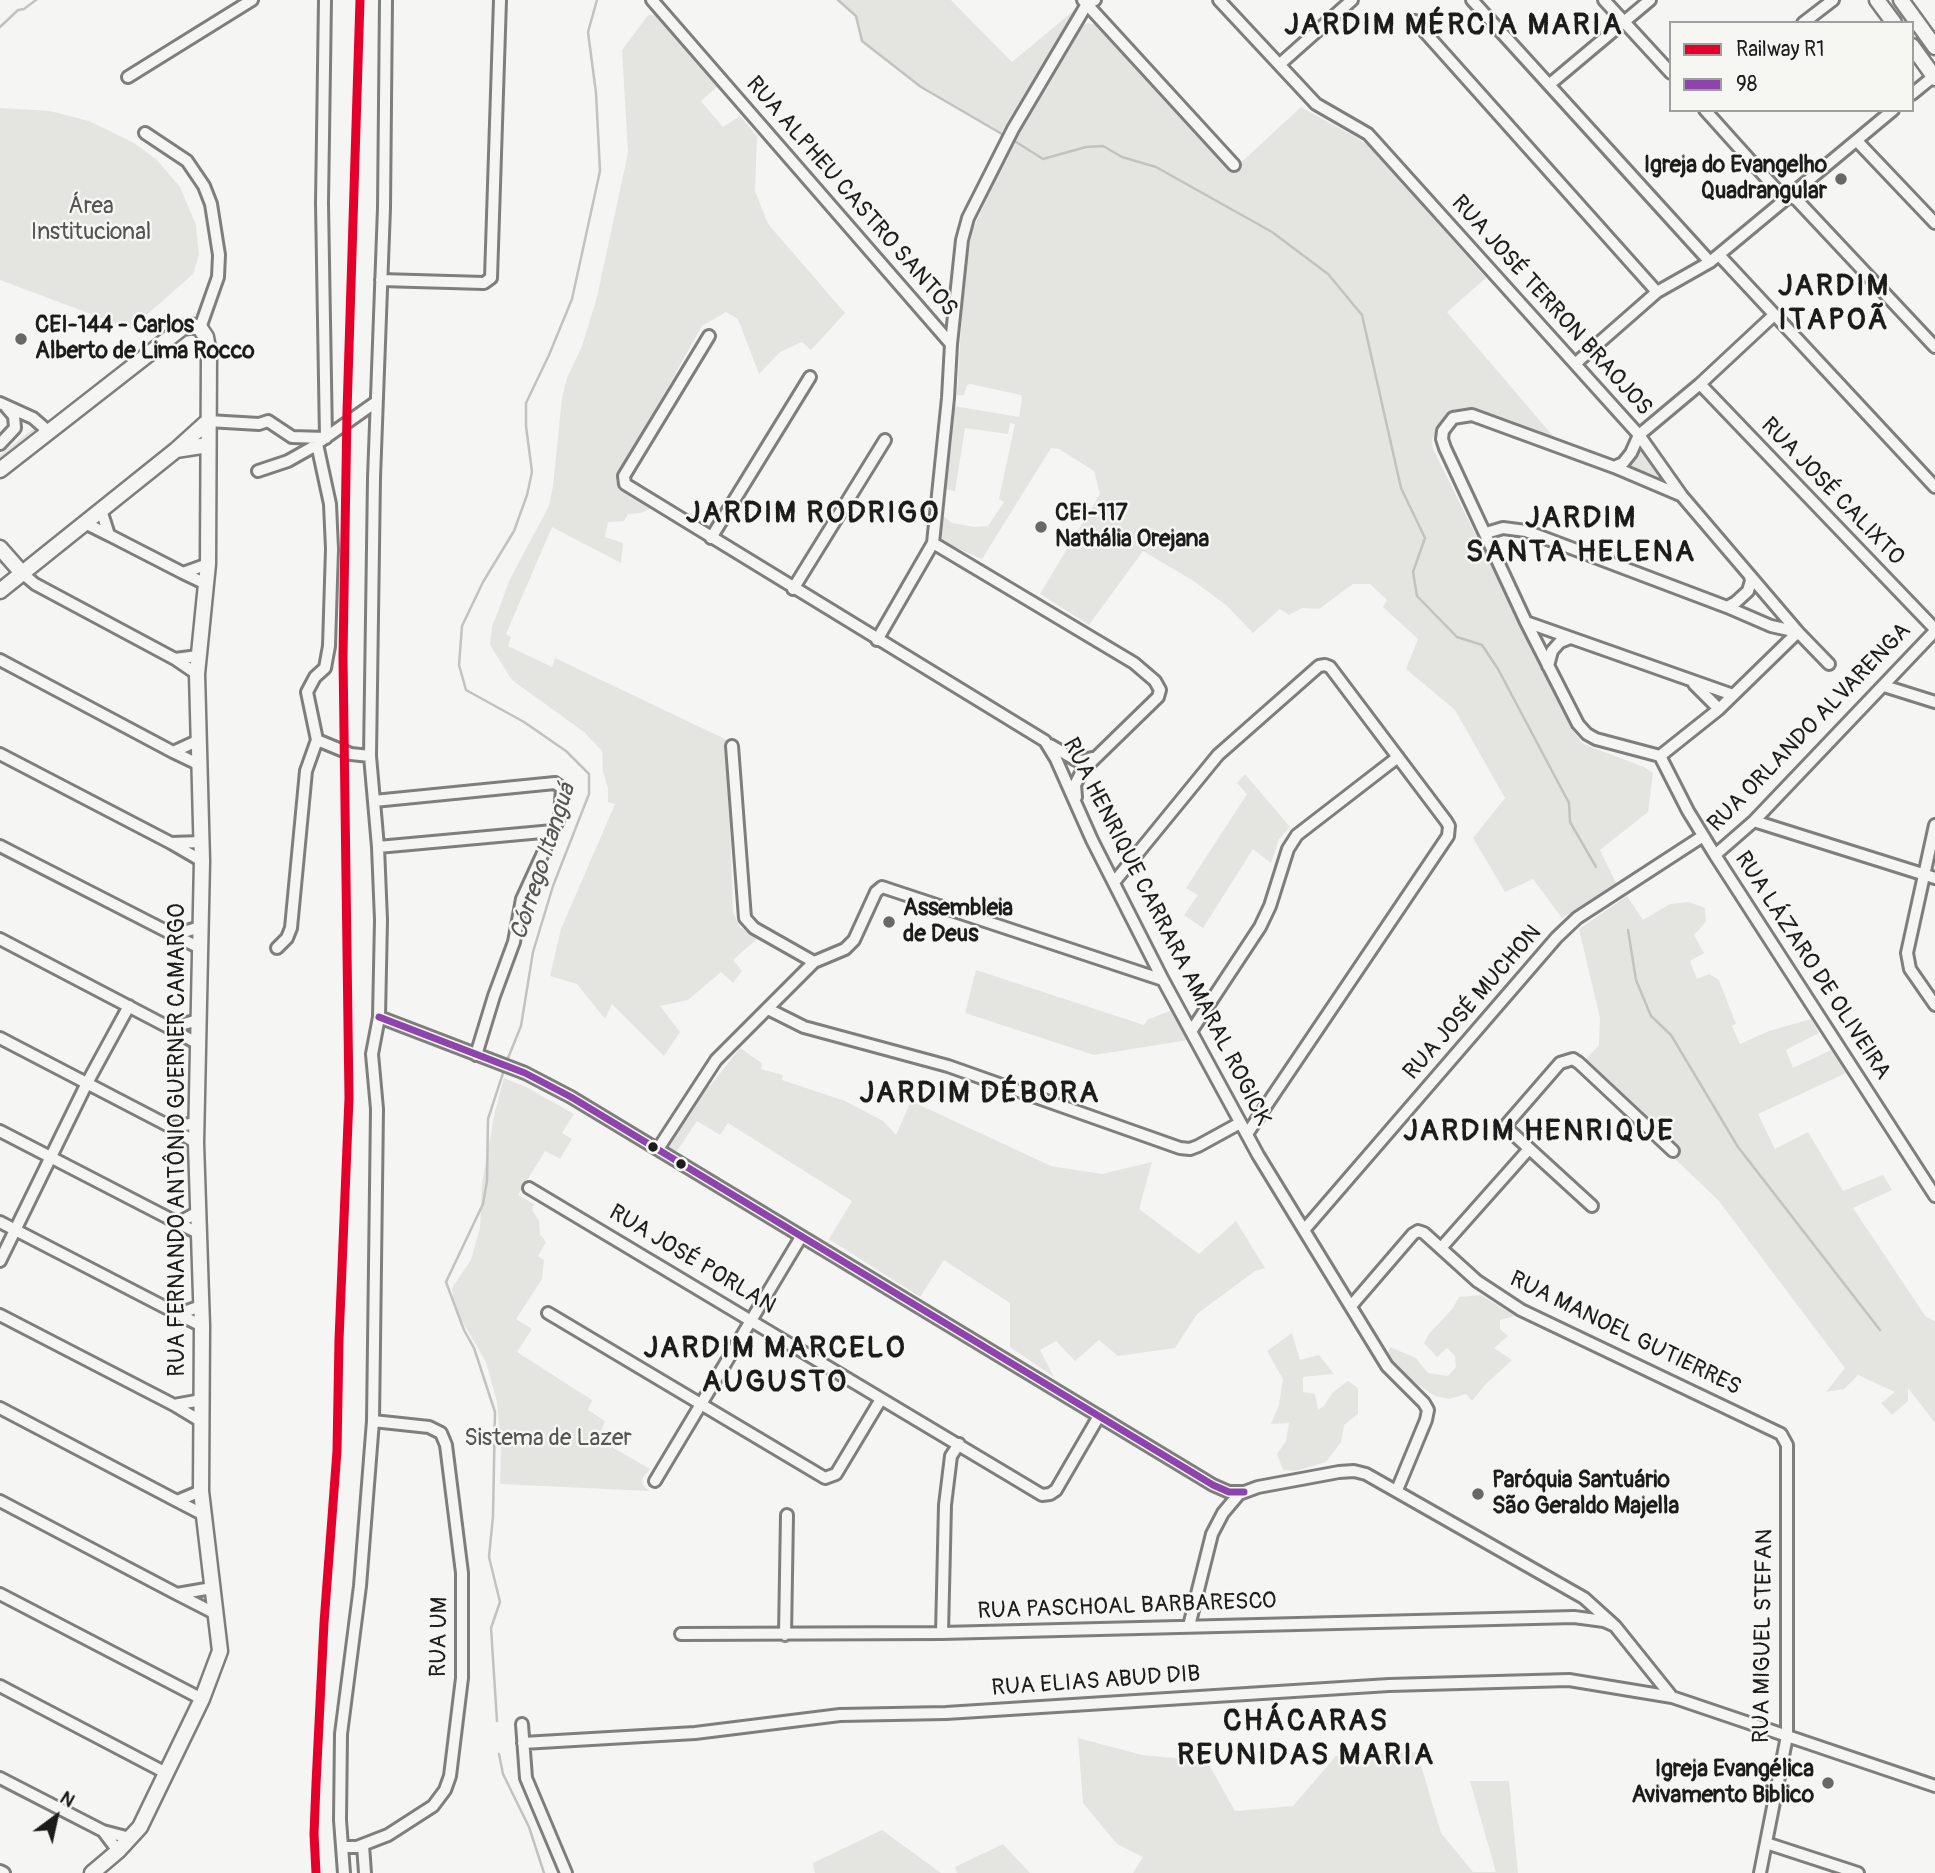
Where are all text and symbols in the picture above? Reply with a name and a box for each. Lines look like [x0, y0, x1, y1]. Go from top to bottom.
district label: JARDIM MÉRCIA MARIA [1287, 8, 1621, 44]
legend [1669, 21, 1914, 112]
text: Railway R1 [1736, 36, 1825, 63]
street label: RUA ALPHEU CASTRO SANTOS [739, 71, 963, 323]
text: 98 [1736, 71, 1757, 98]
place label: Igreja do Evangelho Quadrangular [1644, 152, 1827, 206]
marker: Igreja do Evangelho Quadrangular [1833, 171, 1849, 187]
street label: RUA JOSÉ TERRON BRAOJOS [1445, 190, 1657, 422]
park label: Área Institucional [31, 193, 151, 247]
district label: JARDIM ITAPOÃ [1779, 269, 1889, 340]
place label: CEI-144 - Carlos Alberto de Lima Rocco [35, 312, 255, 366]
marker: CEI-144 - Carlos Alberto de Lima Rocco [13, 331, 29, 347]
street label: RUA JOSÉ CALIXTO [1755, 413, 1909, 571]
district label: JARDIM RODRIGO [687, 496, 939, 532]
place label: CEI-117 Nathália Orejana [1055, 500, 1209, 554]
district label: JARDIM SANTA HELENA [1467, 501, 1695, 572]
marker: CEI-117 Nathália Orejana [1033, 519, 1049, 535]
street label: RUA ORLANDO ALVARENGA [1703, 618, 1917, 838]
street label: RUA HENRIQUE CARRARA AMARAL ROGICK [1056, 734, 1276, 1130]
water label: Córrego Itanguá [505, 780, 583, 944]
street label: RUA LÁZARO DE OLIVEIRA [1728, 847, 1896, 1085]
place label: Assembleia de Deus [903, 895, 1013, 949]
street label: RUA FERNANDO ANTÔNIO GUERNER CAMARGO [164, 903, 192, 1377]
marker: Assembleia de Deus [881, 914, 897, 930]
street label: RUA JOSÉ MUCHON [1398, 920, 1548, 1086]
district label: JARDIM DÉBORA [861, 1076, 1099, 1112]
district label: JARDIM HENRIQUE [1405, 1114, 1673, 1150]
unlabelled marker [646, 1140, 660, 1154]
unlabelled marker [674, 1157, 688, 1171]
street label: RUA JOSÉ PORLAN [604, 1199, 780, 1321]
street label: RUA MANOEL GUTIERRES [1505, 1266, 1745, 1402]
district label: JARDIM MARCELO AUGUSTO [645, 1331, 905, 1402]
park label: Sistema de Lazer [464, 1425, 632, 1453]
place label: Paróquia Santuário São Geraldo Majella [1492, 1467, 1679, 1521]
marker: Paróquia Santuário São Geraldo Majella [1470, 1486, 1486, 1502]
street label: RUA MIGUEL STEFAN [1748, 1529, 1780, 1743]
street label: RUA PASCHOAL BARBARESCO [977, 1588, 1277, 1626]
street label: RUA UM [426, 1597, 454, 1677]
street label: RUA ELIAS ABUD DIB [991, 1661, 1201, 1703]
district label: CHÁCARAS REUNIDAS MARIA [1179, 1704, 1433, 1774]
place label: Igreja Evangélica Avivamento Biblico [1632, 1756, 1814, 1810]
marker: Igreja Evangélica Avivamento Biblico [1820, 1775, 1836, 1791]
north arrow [21, 1782, 91, 1852]
text: N [56, 1786, 79, 1813]

